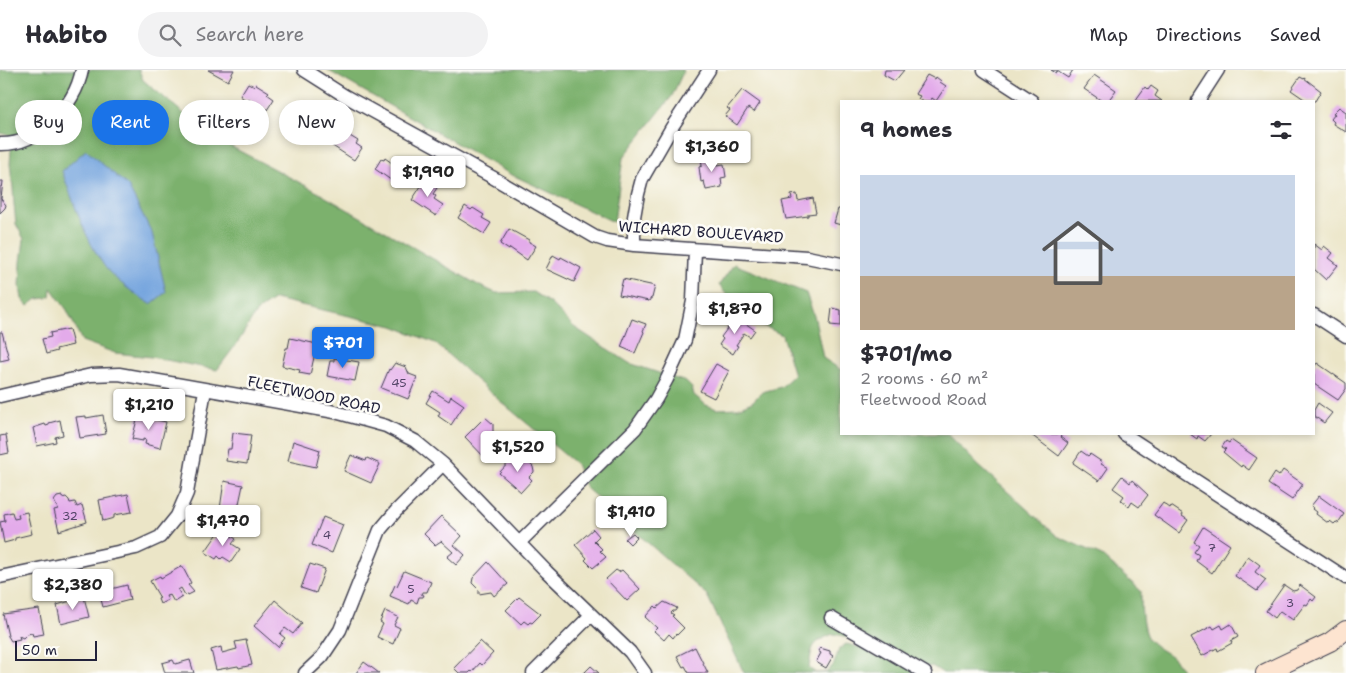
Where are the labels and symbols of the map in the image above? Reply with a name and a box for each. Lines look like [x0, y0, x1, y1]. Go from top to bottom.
pin: $1,360 [671, 131, 753, 173]
pin: $1,990 [387, 156, 469, 198]
street label: WICHARD BOULEVARD [618, 216, 784, 248]
pin: $1,870 [694, 292, 776, 335]
pin: $701 [313, 326, 373, 369]
street label: FLEETWOOD ROAD [246, 371, 382, 419]
house number: 45 [391, 375, 407, 391]
pin: $1,210 [108, 388, 190, 431]
pin: $1,520 [477, 430, 559, 473]
pin: $1,410 [590, 496, 672, 538]
pin: $1,470 [182, 504, 264, 547]
house number: 32 [62, 508, 78, 524]
house number: 4 [323, 527, 331, 543]
house number: 7 [1208, 540, 1216, 556]
pin: $2,380 [32, 568, 114, 611]
house number: 5 [407, 581, 415, 597]
house number: 3 [1286, 595, 1294, 611]
scale bar [15, 638, 98, 661]

